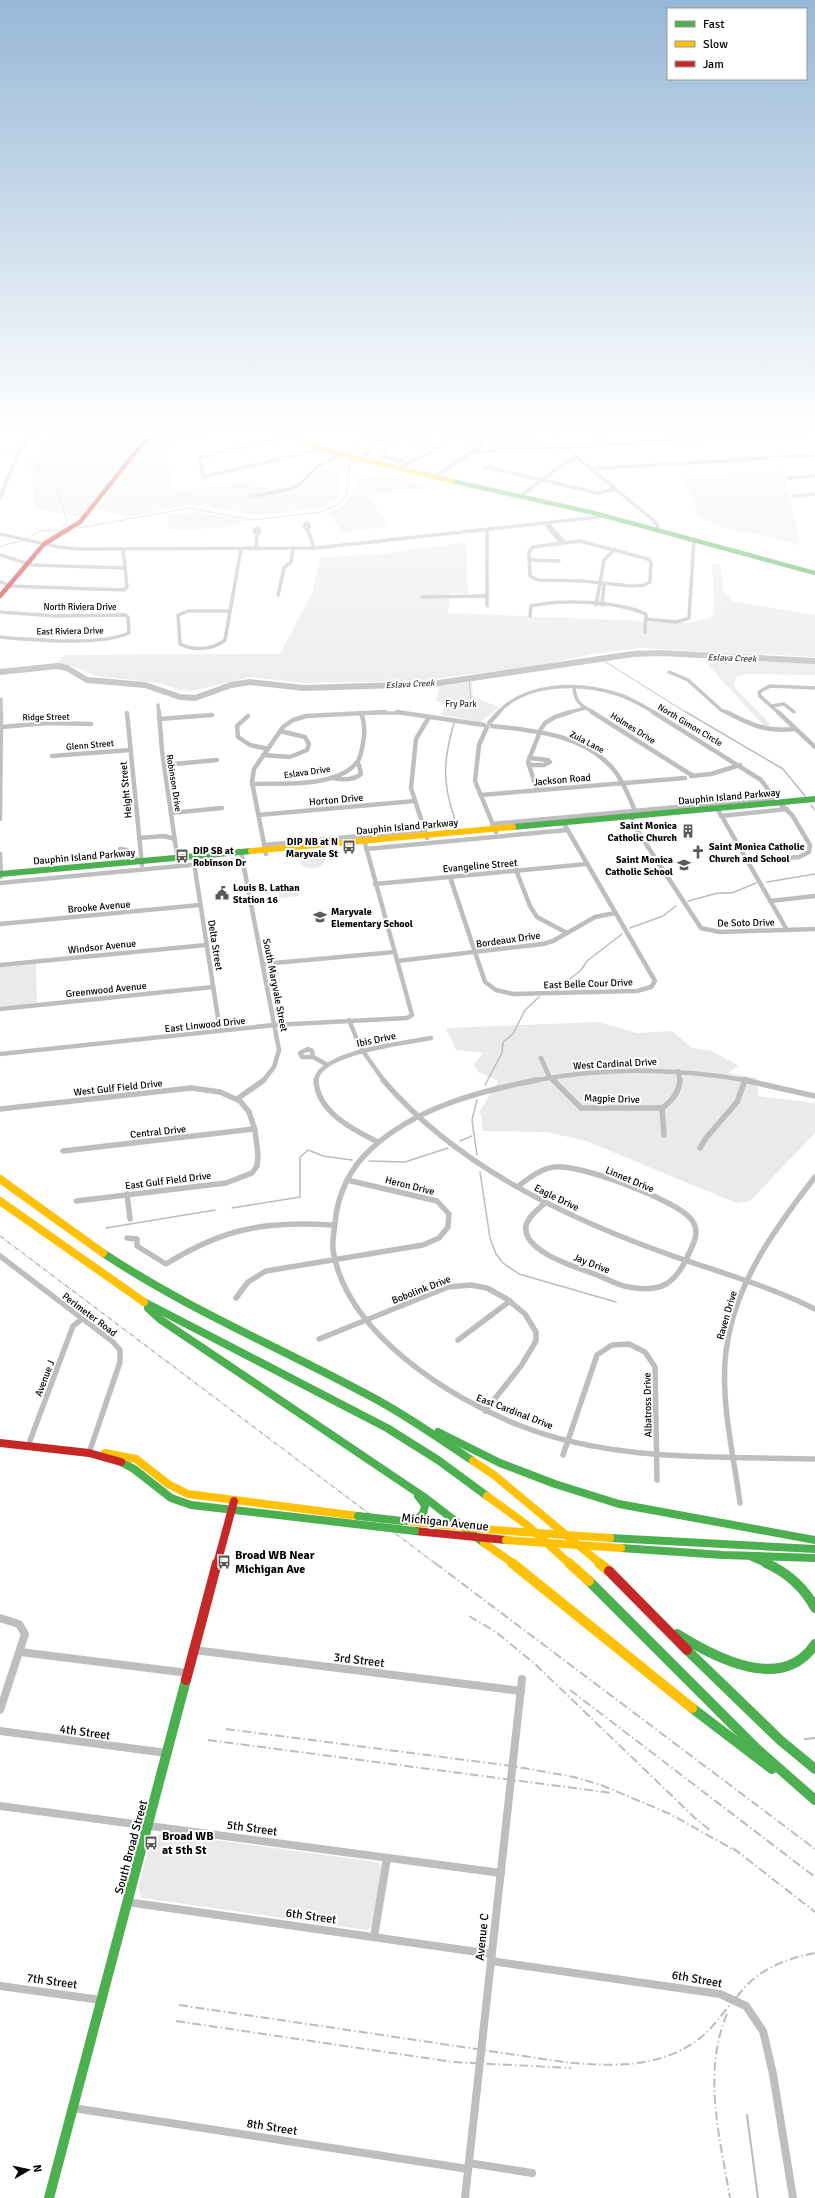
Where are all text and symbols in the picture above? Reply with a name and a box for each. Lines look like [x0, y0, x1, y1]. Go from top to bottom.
legend [667, 8, 807, 80]
text: Fast [703, 17, 724, 32]
text: Slow [703, 37, 728, 52]
text: Jam [703, 57, 724, 72]
street label: North Riviera Drive [44, 602, 117, 613]
street label: East Riviera Drive [36, 625, 104, 638]
water label: Eslava Creek [707, 652, 758, 665]
water label: Eslava Creek [385, 678, 436, 691]
park label: Fry Park [445, 699, 477, 710]
street label: North Gimon Circle [655, 702, 725, 749]
street label: Holmes Drive [608, 710, 658, 747]
street label: Ridge Street [22, 712, 70, 723]
street label: Zula Lane [568, 729, 606, 756]
street label: Glenn Street [66, 738, 114, 753]
street label: Robinson Drive [164, 754, 184, 813]
street label: Height Street [117, 761, 134, 819]
street label: Eslava Drive [283, 764, 332, 781]
street label: Jackson Road [533, 772, 591, 788]
street label: Dauphin Island Parkway [678, 787, 781, 807]
street label: Horton Drive [308, 792, 364, 808]
street label: Dauphin Island Parkway [356, 817, 459, 837]
place label: Saint Monica Catholic Church [608, 820, 678, 844]
building icon: Saint Monica Catholic Church [680, 823, 696, 839]
place label: DIP NB at N Maryvale St [286, 836, 338, 860]
bus stop icon: DIP NB at N Maryvale St [341, 839, 357, 855]
place label: Saint Monica Catholic Church and School [709, 841, 805, 865]
church icon: Saint Monica Catholic Church and School [690, 844, 706, 860]
place label: DIP SB at Robinson Dr [193, 845, 246, 869]
street label: Dauphin Island Parkway [33, 847, 136, 867]
bus stop icon: DIP SB at Robinson Dr [174, 848, 190, 864]
place label: Saint Monica Catholic School [605, 854, 673, 878]
street label: Evangeline Street [442, 857, 519, 875]
school or university icon: Saint Monica Catholic School [676, 857, 692, 873]
place label: Louis B. Lathan Station 16 [233, 882, 300, 906]
public building icon: Louis B. Lathan Station 16 [214, 885, 230, 901]
street label: Brooke Avenue [67, 898, 131, 916]
place label: Maryvale Elementary School [331, 906, 413, 930]
school or university icon: Maryvale Elementary School [312, 909, 328, 925]
street label: De Soto Drive [717, 916, 775, 930]
street label: Delta Street [205, 919, 225, 972]
street label: Bordeaux Drive [475, 930, 541, 950]
street label: Windsor Avenue [67, 937, 137, 957]
street label: South Maryvale Street [260, 938, 290, 1033]
street label: East Belle Cour Drive [543, 976, 633, 992]
street label: Greenwood Avenue [65, 980, 147, 1000]
street label: East Linwood Drive [164, 1015, 246, 1035]
street label: Ibis Drive [355, 1030, 397, 1050]
street label: West Cardinal Drive [573, 1056, 657, 1072]
street label: West Gulf Field Drive [73, 1077, 163, 1099]
street label: Magpie Drive [584, 1092, 640, 1106]
street label: Central Drive [130, 1123, 187, 1141]
street label: Linnet Drive [603, 1164, 656, 1196]
street label: East Gulf Field Drive [124, 1170, 212, 1192]
street label: Heron Drive [384, 1174, 436, 1198]
street label: Eagle Drive [532, 1182, 581, 1214]
street label: Jay Drive [572, 1251, 612, 1276]
street label: Bobolink Drive [390, 1273, 453, 1307]
street label: Raven Drive [714, 1289, 740, 1341]
street label: Perimeter Road [60, 1290, 119, 1339]
street label: Avenue J [33, 1358, 57, 1398]
street label: Albatross Drive [641, 1373, 655, 1437]
street label: East Cardinal Drive [475, 1392, 555, 1432]
street label: Michigan Avenue [401, 1510, 489, 1535]
place label: Broad WB Near Michigan Ave [235, 1548, 315, 1577]
bus stop icon: Broad WB Near Michigan Ave [216, 1554, 232, 1570]
street label: 3rd Street [333, 1650, 385, 1671]
street label: 4th Street [59, 1722, 111, 1743]
street label: South Broad Street [112, 1798, 151, 1896]
street label: 5th Street [226, 1818, 278, 1839]
place label: Broad WB at 5th St [162, 1829, 214, 1858]
bus stop icon: Broad WB at 5th St [143, 1835, 159, 1851]
street label: 6th Street [285, 1906, 337, 1927]
street label: Avenue C [473, 1913, 492, 1961]
street label: 6th Street [670, 1968, 723, 1991]
street label: 7th Street [26, 1971, 78, 1992]
street label: 8th Street [246, 2116, 298, 2139]
north arrow [8, 2150, 48, 2190]
text: N [30, 2164, 44, 2173]

